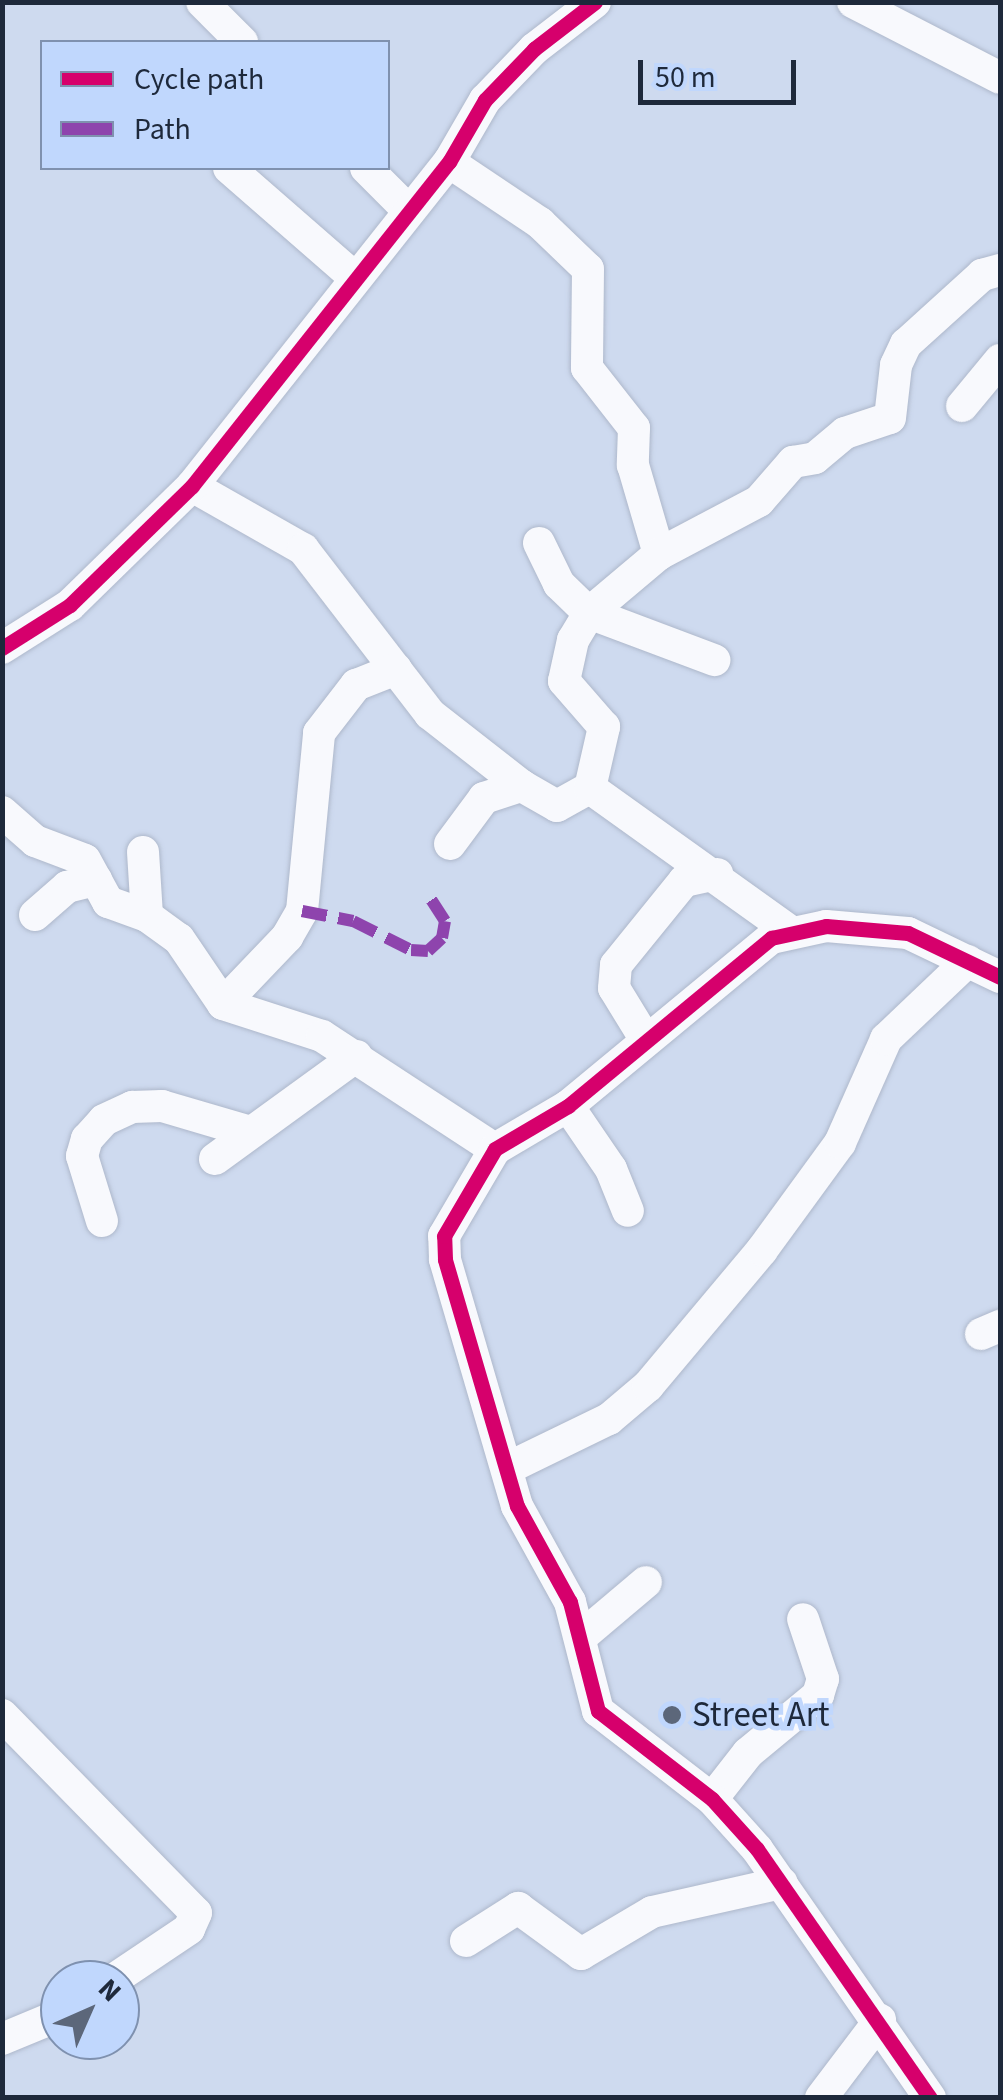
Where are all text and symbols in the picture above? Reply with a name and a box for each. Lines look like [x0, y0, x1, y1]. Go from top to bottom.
legend [40, 40, 390, 170]
scale bar [643, 40, 800, 102]
text: 50 m [655, 56, 716, 99]
text: Cycle path [134, 58, 264, 101]
text: Path [134, 108, 191, 151]
place label: Street Art [692, 1694, 830, 1736]
marker: Street Art [661, 1704, 683, 1726]
north arrow [40, 1960, 140, 2060]
text: N [89, 1969, 131, 2011]

